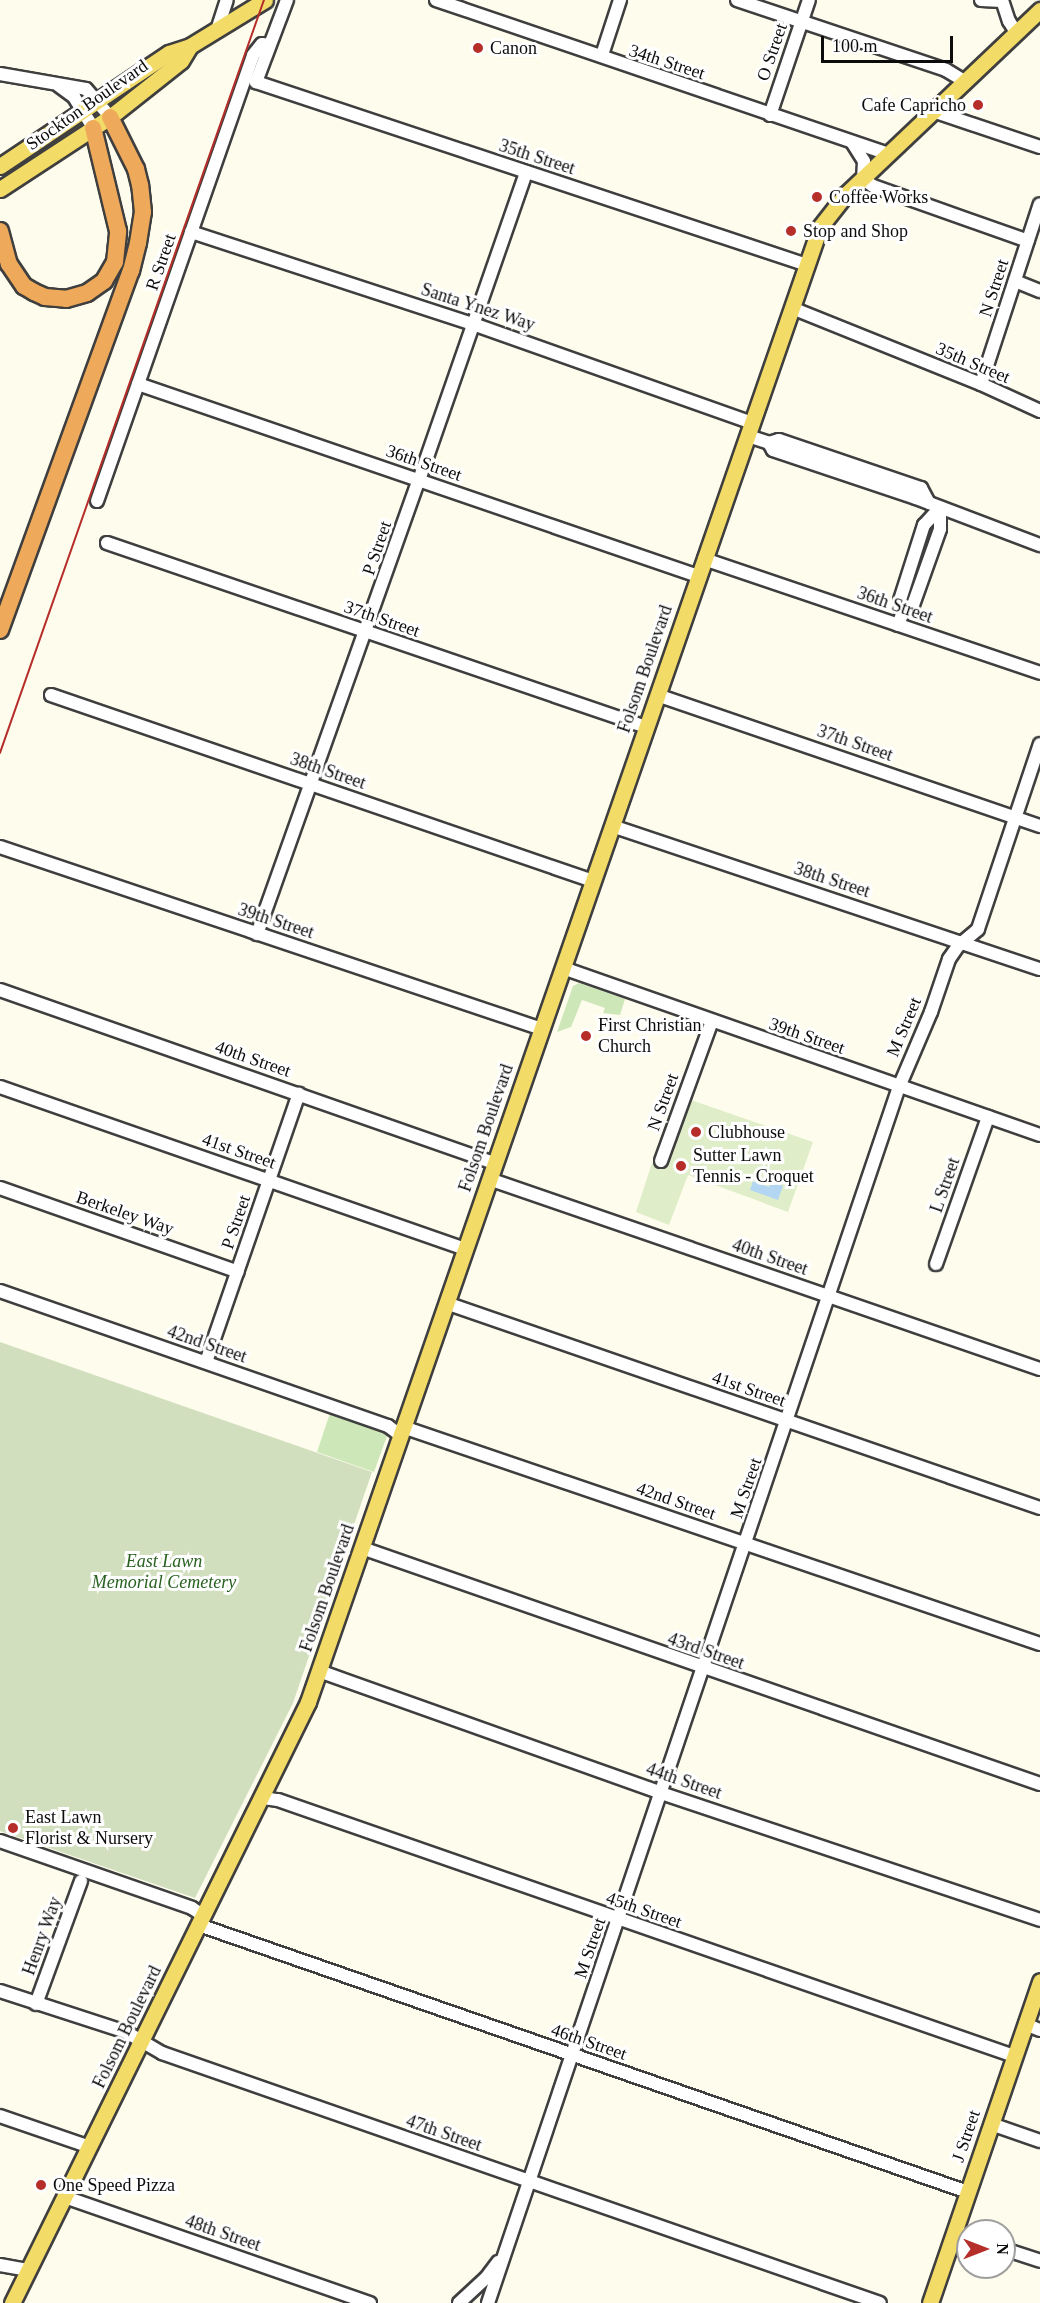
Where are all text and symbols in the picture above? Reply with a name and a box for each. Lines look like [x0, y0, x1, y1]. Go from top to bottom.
street label: O Street [752, 20, 792, 84]
scale bar [824, 24, 956, 62]
text: 100 m [832, 36, 878, 56]
place label: Canon [490, 37, 537, 59]
street label: 34th Street [626, 40, 708, 84]
marker: Canon [471, 41, 485, 55]
street label: Stockton Boulevard [22, 55, 152, 155]
place label: Cafe Capricho [862, 94, 966, 116]
marker: Cafe Capricho [971, 98, 985, 112]
street label: 35th Street [496, 135, 578, 179]
place label: Coffee Works [829, 186, 929, 208]
marker: Coffee Works [810, 190, 824, 204]
place label: Stop and Shop [803, 220, 908, 242]
marker: Stop and Shop [784, 224, 798, 238]
street label: R Street [141, 231, 181, 293]
street label: N Street [975, 256, 1013, 320]
street label: Santa Ynez Way [418, 278, 538, 336]
street label: 35th Street [933, 338, 1013, 388]
street label: 36th Street [383, 440, 465, 486]
street label: P Street [358, 518, 396, 578]
street label: 36th Street [854, 582, 936, 628]
street label: 37th Street [341, 596, 423, 642]
street label: Folsom Boulevard [613, 602, 677, 736]
street label: 37th Street [814, 720, 896, 766]
street label: 38th Street [287, 748, 369, 794]
street label: 38th Street [791, 858, 873, 902]
street label: 39th Street [235, 899, 317, 943]
street label: M Street [882, 994, 926, 1060]
street label: 39th Street [766, 1013, 848, 1059]
place label: First Christian Church [598, 1015, 702, 1058]
marker: First Christian Church [579, 1029, 593, 1043]
street label: 40th Street [212, 1036, 294, 1082]
street label: Folsom Boulevard [454, 1061, 518, 1195]
street label: N Street [643, 1070, 683, 1134]
place label: Clubhouse [708, 1121, 785, 1143]
marker: Clubhouse [689, 1125, 703, 1139]
street label: 41st Street [199, 1128, 279, 1174]
place label: Sutter Lawn Tennis - Croquet [693, 1145, 814, 1188]
street label: L Street [925, 1154, 965, 1216]
marker: Sutter Lawn Tennis - Croquet [674, 1159, 688, 1173]
street label: Berkeley Way [73, 1186, 177, 1240]
street label: P Street [217, 1192, 255, 1252]
street label: 40th Street [729, 1234, 811, 1280]
street label: 42nd Street [164, 1320, 250, 1368]
street label: 41st Street [709, 1366, 789, 1412]
street label: M Street [726, 1455, 766, 1521]
street label: 42nd Street [633, 1477, 719, 1525]
street label: Folsom Boulevard [295, 1521, 359, 1655]
park label: East Lawn Memorial Cemetery [92, 1551, 236, 1594]
street label: 43rd Street [665, 1628, 747, 1674]
street label: 44th Street [643, 1758, 725, 1804]
place label: East Lawn Florist & Nursery [25, 1807, 153, 1850]
marker: East Lawn Florist & Nursery [6, 1821, 20, 1835]
street label: 45th Street [603, 1887, 685, 1933]
street label: Henry Way [18, 1894, 66, 1978]
street label: M Street [570, 1915, 610, 1981]
street label: Folsom Boulevard [88, 1962, 166, 2092]
street label: 46th Street [548, 2019, 630, 2065]
street label: J Street [947, 2107, 985, 2165]
street label: 47th Street [403, 2110, 485, 2156]
place label: One Speed Pizza [53, 2174, 175, 2196]
marker: One Speed Pizza [34, 2178, 48, 2192]
street label: 48th Street [182, 2210, 264, 2256]
north arrow [956, 2219, 1016, 2279]
text: N [994, 2243, 1011, 2255]

